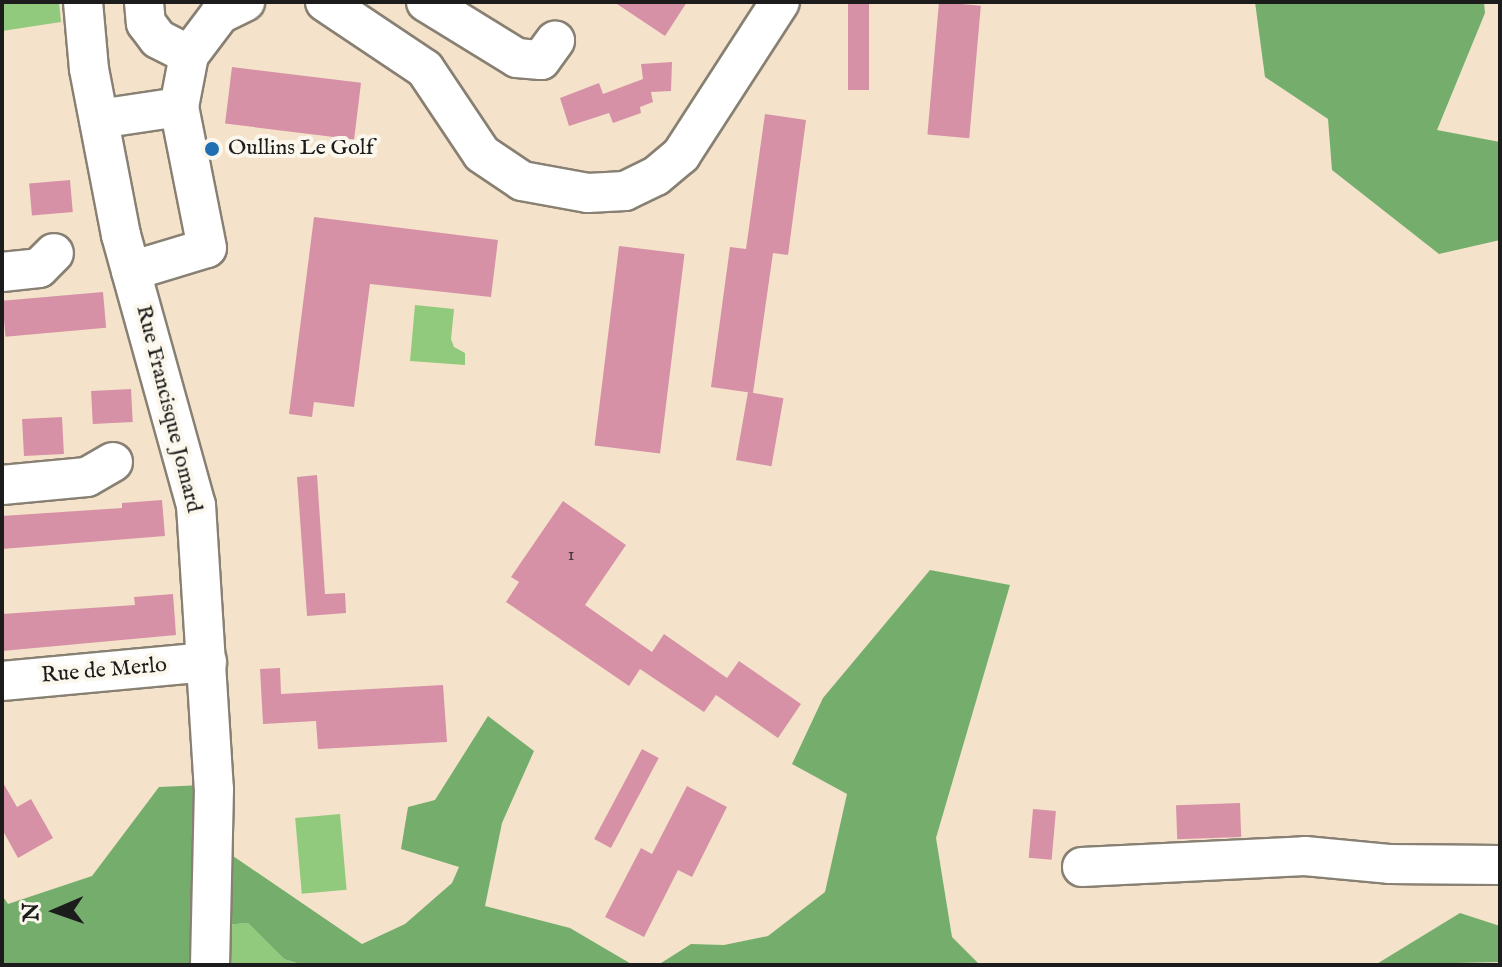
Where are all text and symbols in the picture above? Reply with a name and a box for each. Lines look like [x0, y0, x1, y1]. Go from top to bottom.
place label: Oullins Le Golf [228, 136, 374, 162]
marker: Oullins Le Golf [203, 140, 221, 158]
street label: Rue Francisque Jomard [129, 303, 207, 515]
house number: 1 [568, 545, 574, 567]
street label: Rue de Merlo [40, 652, 168, 690]
north arrow [16, 871, 96, 951]
text: N [18, 902, 46, 922]

